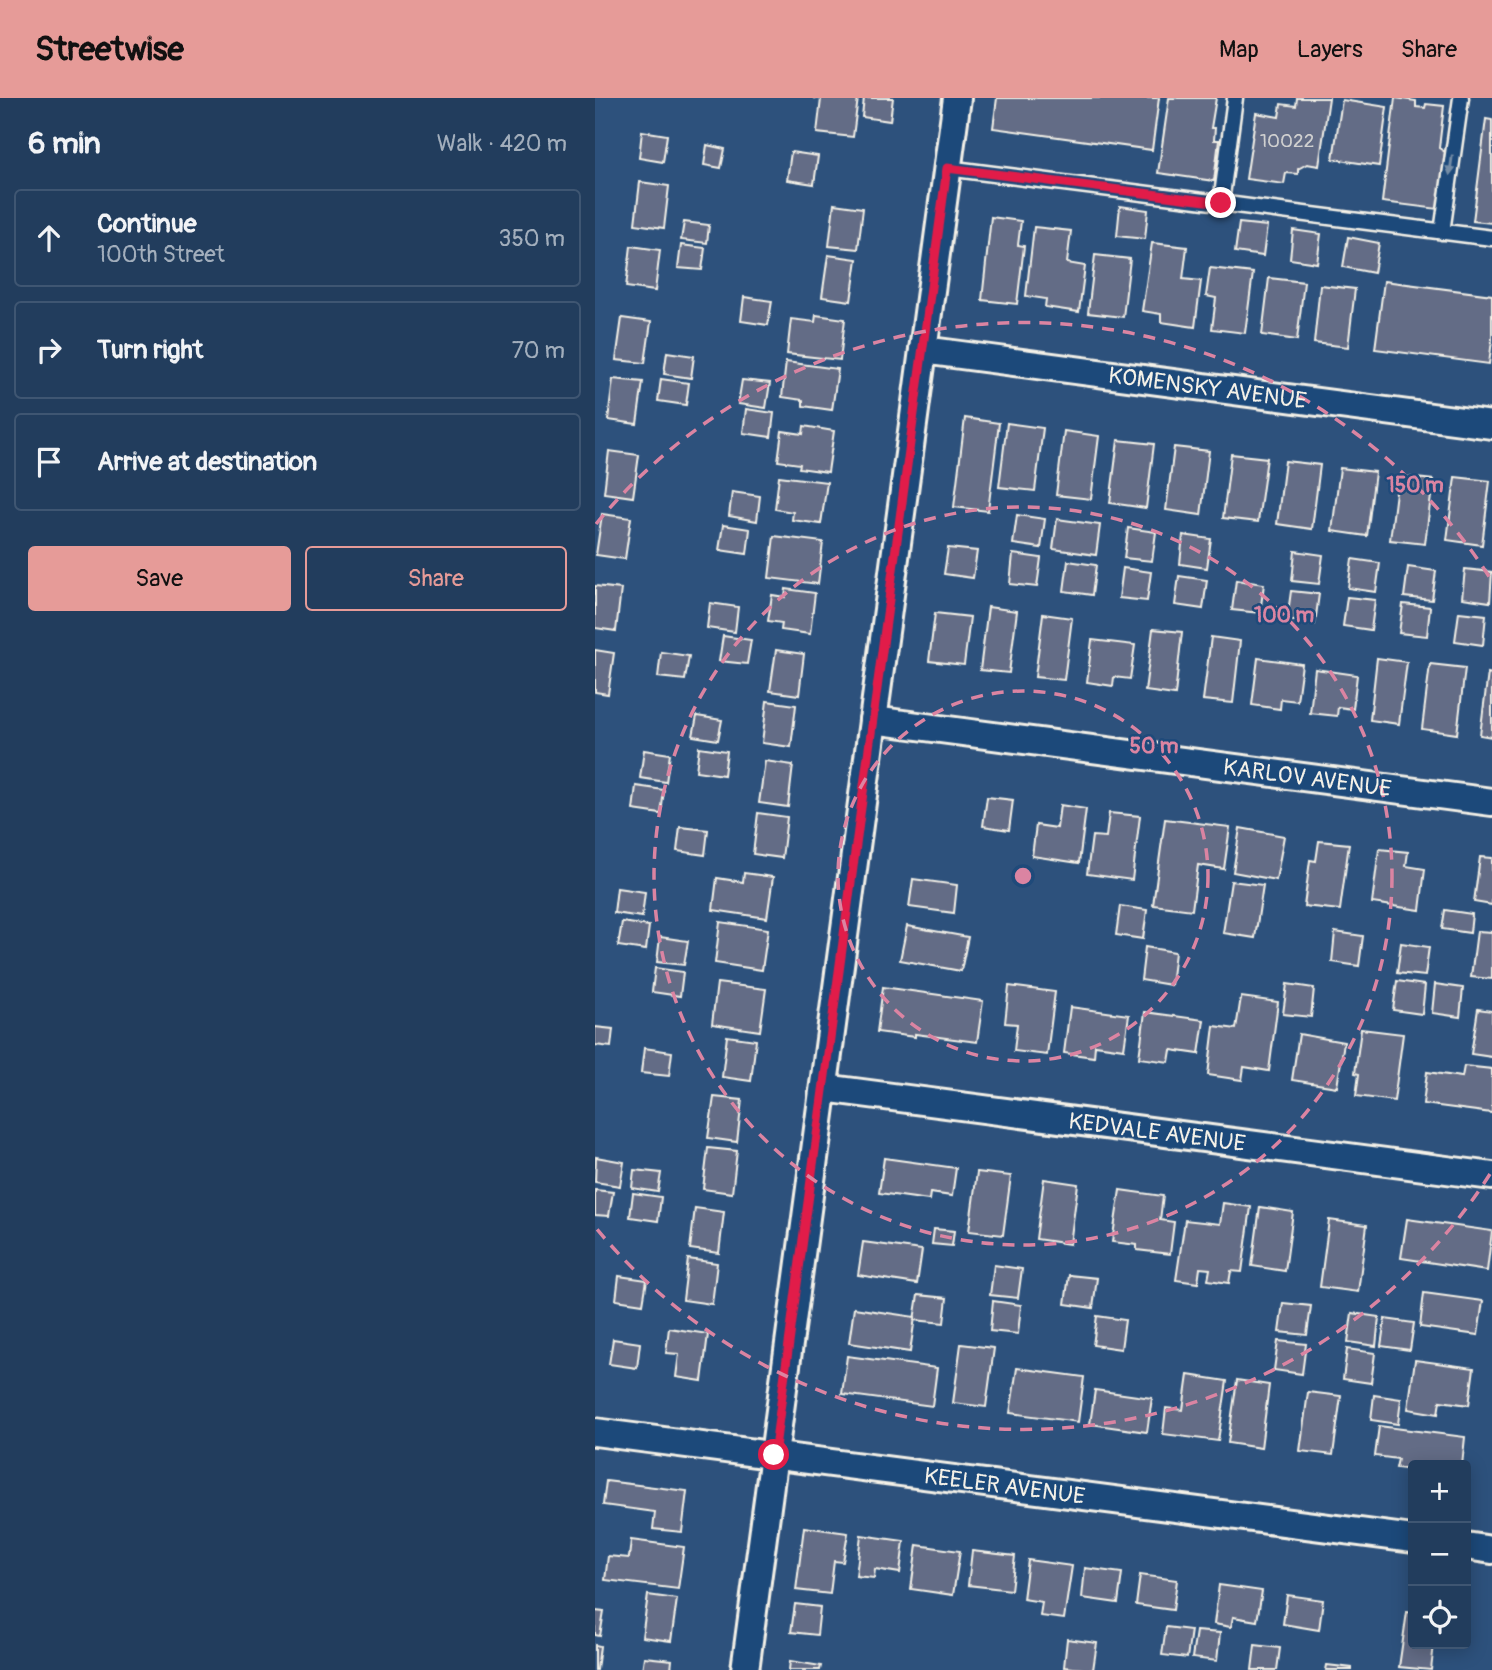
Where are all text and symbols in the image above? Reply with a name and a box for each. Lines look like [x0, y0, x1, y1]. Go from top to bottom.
text: Streetwise [35, 29, 184, 70]
text: Map [1219, 35, 1259, 64]
text: Layers [1297, 35, 1363, 64]
text: Share [1401, 35, 1457, 64]
text: 6 min [28, 125, 101, 162]
text: Walk · 420 m [437, 129, 567, 158]
house number: 10022 [1260, 129, 1314, 153]
one-way arrow [1445, 154, 1456, 176]
route end [1205, 187, 1236, 218]
text: Continue [97, 208, 197, 240]
icon: ahead [30, 219, 68, 257]
text: 350 m [499, 224, 565, 253]
text: 100th Street [97, 240, 225, 269]
icon: right [30, 331, 68, 369]
text: Turn right [97, 334, 203, 366]
text: 70 m [512, 336, 565, 365]
street label: KOMENSKY AVENUE [1107, 360, 1308, 415]
icon: arrive [30, 443, 68, 481]
text: Arrive at destination [97, 446, 317, 478]
text: 150 m [1386, 472, 1444, 499]
button: Save [28, 546, 291, 611]
button: Share [305, 546, 567, 611]
text: 100 m [1254, 602, 1314, 629]
text: 50 m [1130, 733, 1179, 760]
street label: KARLOV AVENUE [1221, 752, 1393, 803]
centre of rings [1011, 864, 1035, 888]
street label: KEDVALE AVENUE [1067, 1106, 1247, 1158]
route start [758, 1439, 789, 1470]
map controls [1408, 1460, 1471, 1649]
button: + [1408, 1460, 1471, 1523]
street label: KEELER AVENUE [922, 1461, 1087, 1510]
button: − [1408, 1523, 1471, 1586]
button: locate [1408, 1586, 1471, 1649]

